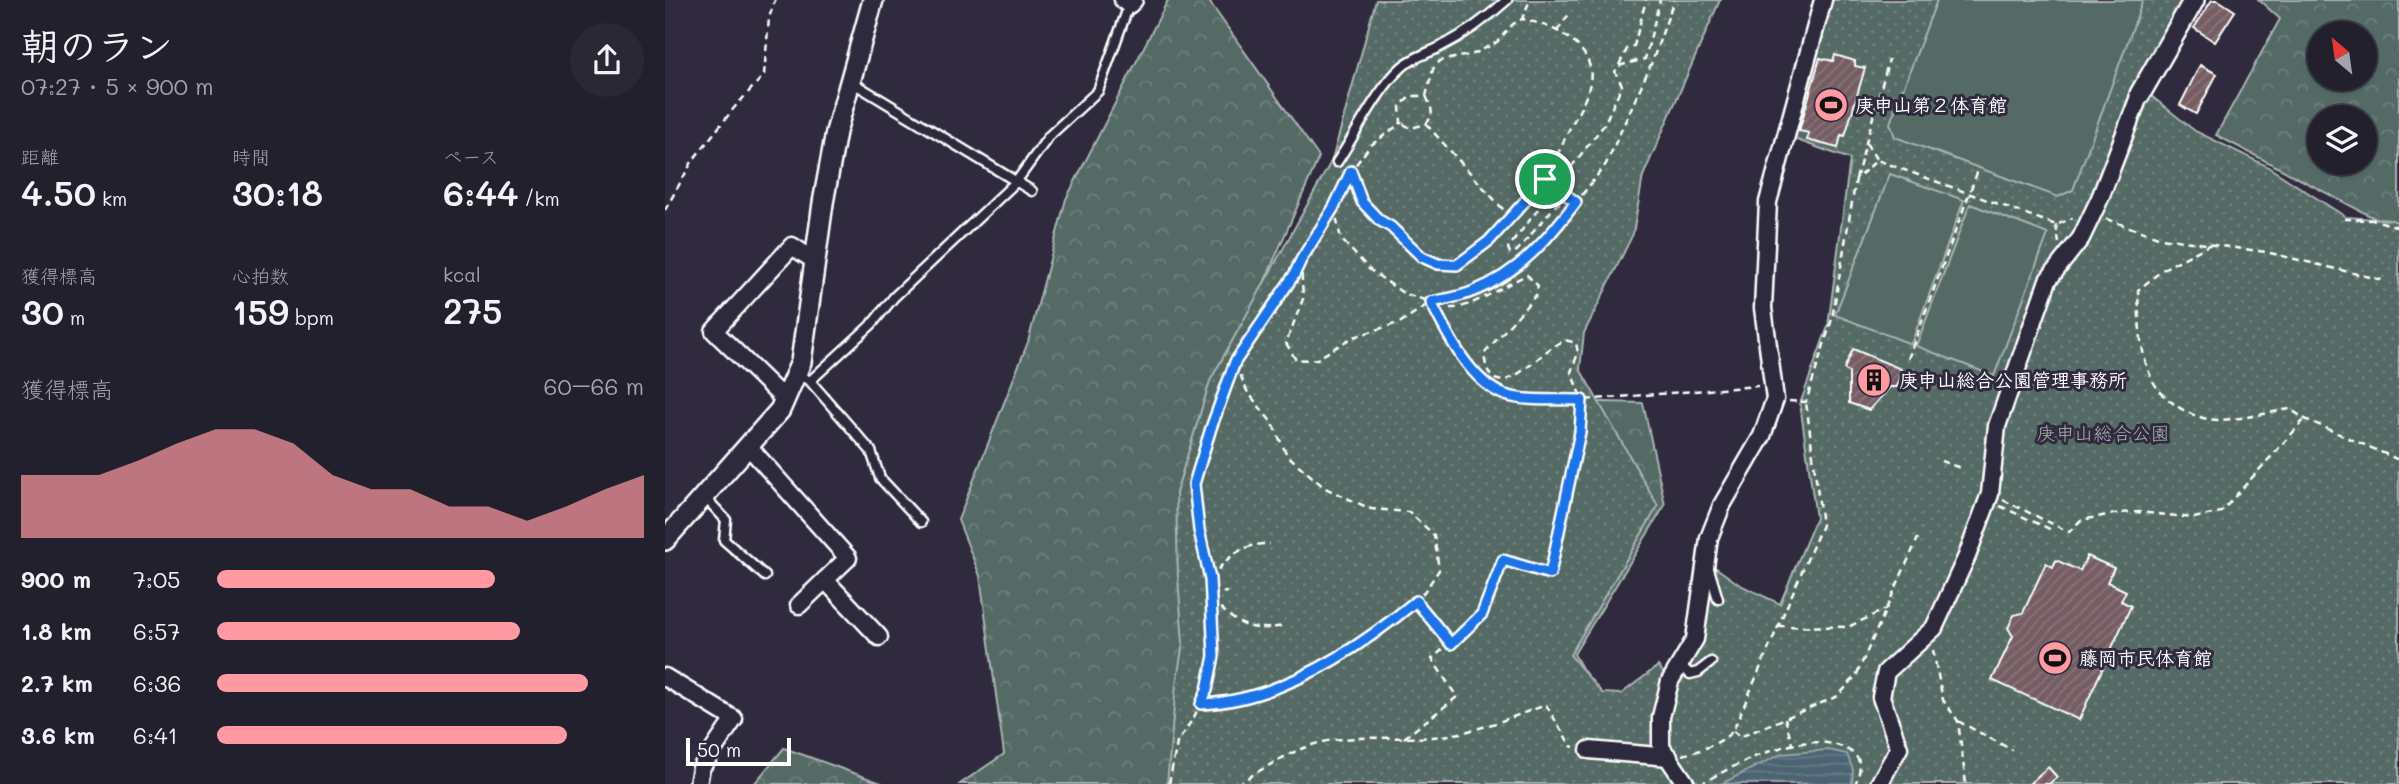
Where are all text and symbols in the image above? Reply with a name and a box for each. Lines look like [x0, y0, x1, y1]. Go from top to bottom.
text: 朝のラン [21, 20, 173, 70]
north arrow [2307, 21, 2377, 91]
map controls [2307, 21, 2377, 175]
button: share [570, 23, 644, 97]
text: 07:27 · 5 × 900 m [21, 71, 214, 101]
sports icon: 庚申山第２体育館 [1812, 86, 1850, 124]
place label: 庚申山第２体育館 [1855, 92, 2007, 117]
button: layers [2307, 105, 2377, 175]
text: 距離 [21, 144, 59, 169]
text: 時間 [232, 144, 270, 169]
text: ペース [443, 144, 499, 169]
pin [1515, 149, 1575, 209]
icon: arrive [1526, 160, 1564, 198]
text: 4.50 [21, 169, 96, 215]
text: 30:18 [232, 169, 323, 215]
text: 6:44 [443, 169, 518, 215]
text: km [96, 186, 127, 211]
text: /km [518, 186, 560, 211]
text: kcal [443, 262, 481, 287]
text: 獲得標高 [21, 263, 97, 288]
text: 心拍数 [232, 263, 289, 288]
text: 275 [443, 287, 502, 333]
text: 30 [21, 288, 64, 334]
text: 159 [232, 288, 289, 334]
text: m [64, 305, 85, 330]
text: bpm [289, 305, 334, 330]
building icon: 庚申山総合公園管理事務所 [1855, 361, 1893, 399]
place label: 庚申山総合公園管理事務所 [1899, 367, 2127, 392]
text: 60–66 m [544, 371, 644, 401]
text: 獲得標高 [21, 374, 113, 404]
park label: 庚申山総合公園 [2036, 420, 2170, 445]
text: 900 m [21, 564, 91, 594]
text: 7:05 [133, 564, 181, 594]
text: 1.8 km [21, 616, 91, 646]
text: 6:57 [133, 616, 180, 646]
sports icon: 藤岡市民体育館 [2036, 639, 2074, 677]
place label: 藤岡市民体育館 [2079, 645, 2212, 670]
text: 2.7 km [21, 668, 93, 698]
text: 6:36 [133, 668, 181, 698]
text: 3.6 km [21, 720, 95, 750]
text: 6:41 [133, 720, 178, 750]
scale bar [686, 735, 791, 767]
text: 50 m [697, 737, 741, 762]

